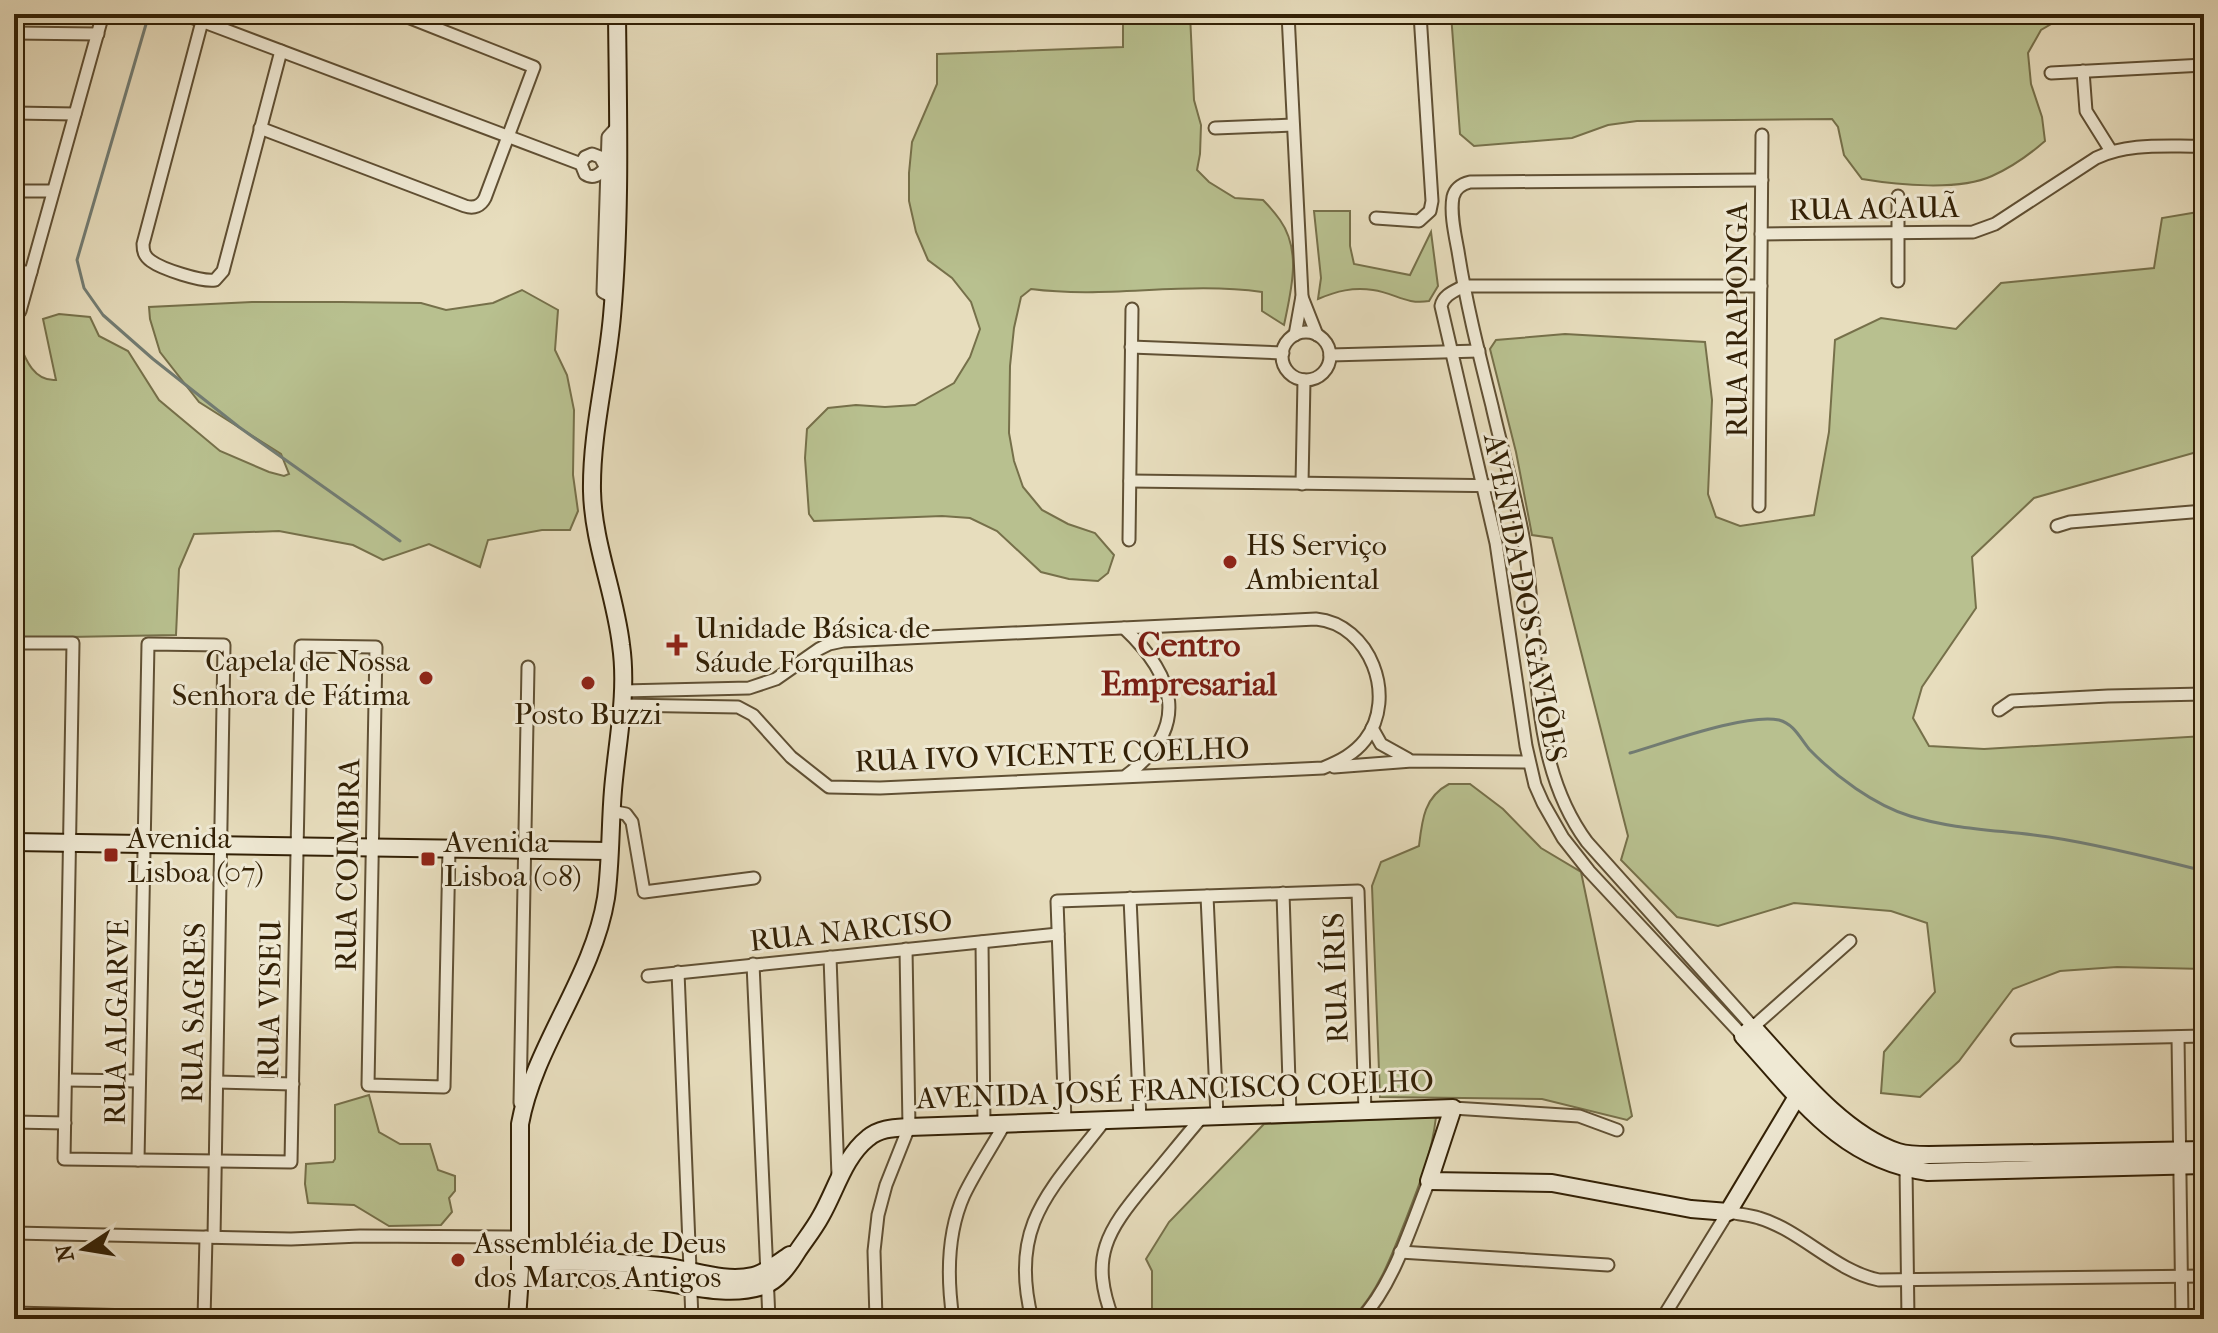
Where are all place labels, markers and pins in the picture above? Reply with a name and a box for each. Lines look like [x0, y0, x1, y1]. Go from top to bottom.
place label: HS Serviço Ambiental [1245, 528, 1387, 597]
marker: HS Serviço Ambiental [1221, 553, 1239, 571]
place label: Unidade Básica de Sáude Forquilhas [695, 611, 930, 680]
marker: Unidade Básica de Sáude Forquilhas [666, 634, 688, 656]
place label: Capela de Nossa Senhora de Fátima [172, 644, 411, 713]
marker: Capela de Nossa Senhora de Fátima [417, 669, 435, 687]
marker: Posto Buzzi [579, 674, 597, 692]
place label: Posto Buzzi [514, 697, 662, 732]
place label: Avenida Lisboa (07) [126, 821, 264, 890]
place label: Avenida Lisboa (08) [443, 825, 582, 894]
marker: Avenida Lisboa (07) [102, 846, 120, 864]
marker: Avenida Lisboa (08) [419, 850, 437, 868]
place label: Assembléia de Deus dos Marcos Antigos [473, 1226, 726, 1295]
marker: Assembléia de Deus dos Marcos Antigos [449, 1251, 467, 1269]

